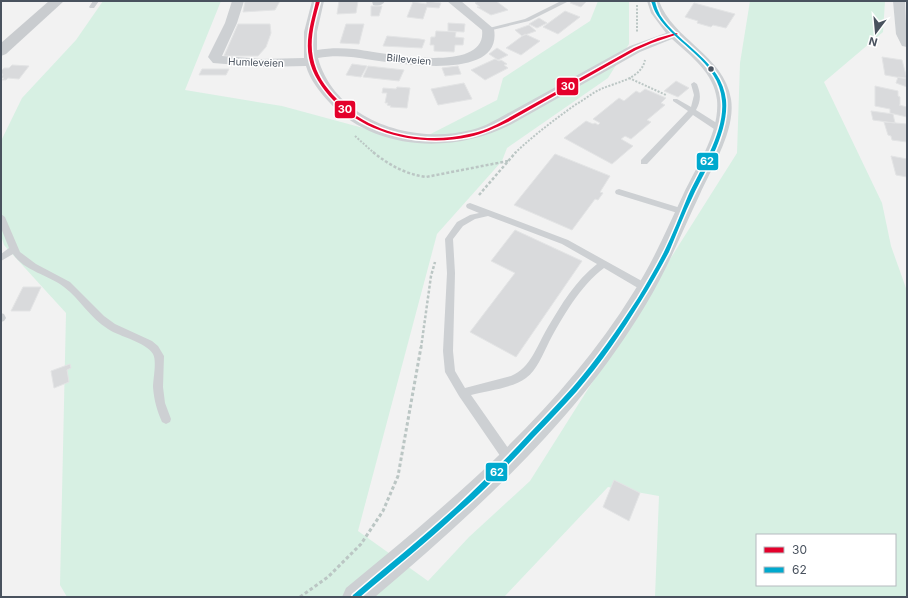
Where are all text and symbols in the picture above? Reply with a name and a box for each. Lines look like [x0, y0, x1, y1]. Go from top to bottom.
north arrow [856, 12, 896, 52]
text: N [867, 34, 879, 49]
street label: Billeveien [386, 51, 432, 67]
street label: Humleveien [228, 55, 284, 69]
unlabelled marker [706, 64, 716, 74]
line badge: 30 [556, 77, 579, 96]
text: 30 [561, 79, 575, 93]
line badge: 30 [334, 100, 356, 119]
text: 30 [338, 102, 352, 116]
line badge: 62 [696, 152, 719, 171]
text: 62 [700, 154, 714, 168]
line badge: 62 [485, 462, 508, 482]
text: 62 [490, 465, 504, 479]
legend [756, 534, 896, 586]
text: 30 [792, 542, 807, 557]
text: 62 [792, 562, 807, 577]

